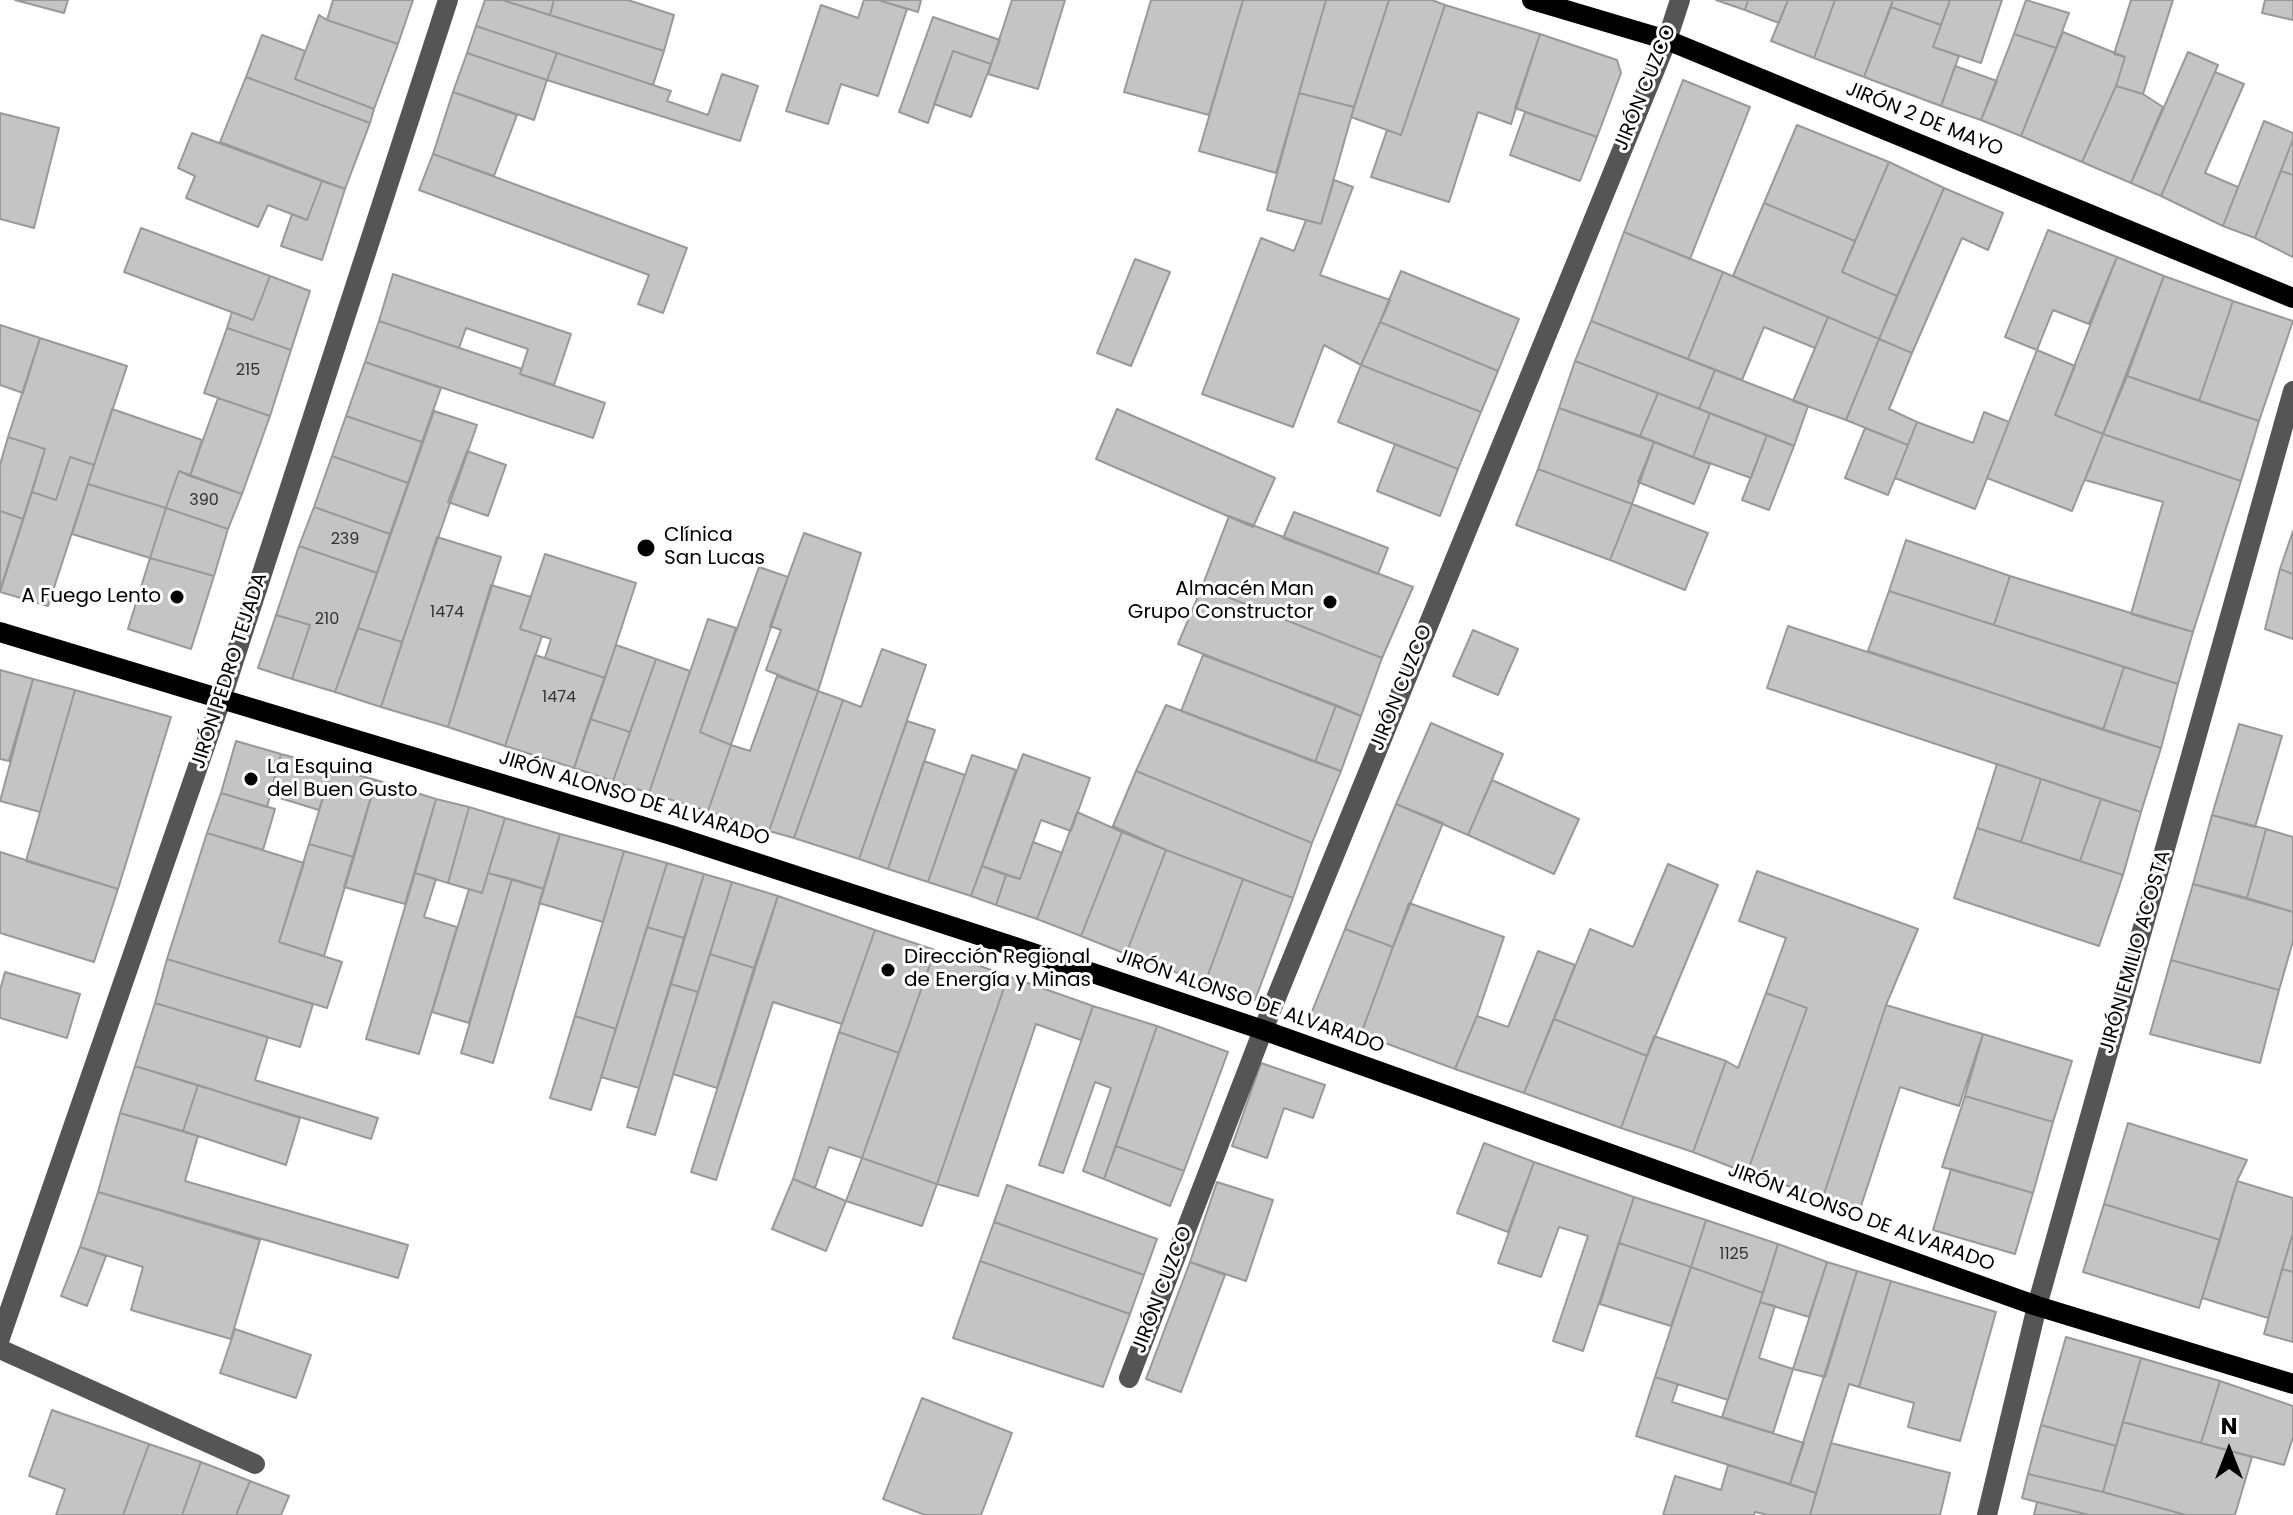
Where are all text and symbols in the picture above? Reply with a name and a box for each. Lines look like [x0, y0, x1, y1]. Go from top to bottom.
street label: JIRÓN CUZCO [1610, 22, 1682, 154]
street label: JIRÓN 2 DE MAYO [1842, 78, 2006, 162]
house number: 215 [236, 361, 260, 381]
house number: 390 [189, 491, 219, 511]
place label: Clínica San Lucas [664, 524, 765, 571]
house number: 239 [331, 530, 359, 550]
marker: Clínica San Lucas [635, 537, 657, 559]
street label: JIRÓN PEDRO TEJADA [187, 570, 273, 772]
place label: Almacén Man Grupo Constructor [1128, 578, 1314, 625]
place label: A Fuego Lento [21, 585, 161, 609]
marker: A Fuego Lento [168, 588, 186, 606]
marker: Almacén Man Grupo Constructor [1321, 593, 1339, 611]
house number: 1474 [430, 603, 464, 623]
house number: 210 [315, 610, 339, 630]
street label: JIRÓN CUZCO [1366, 622, 1438, 754]
house number: 1474 [542, 688, 576, 708]
street label: JIRÓN ALONSO DE ALVARADO [496, 746, 772, 852]
place label: La Esquina del Buen Gusto [267, 756, 418, 803]
marker: La Esquina del Buen Gusto [242, 770, 260, 788]
street label: JIRÓN EMILIO ACOSTA [2095, 848, 2177, 1056]
street label: JIRÓN ALONSO DE ALVARADO [1113, 945, 1387, 1059]
place label: Dirección Regional de Energía y Minas [904, 946, 1091, 993]
marker: Dirección Regional de Energía y Minas [879, 961, 897, 979]
street label: JIRÓN ALONSO DE ALVARADO [1724, 1159, 1998, 1277]
street label: JIRÓN CUZCO [1128, 1223, 1198, 1357]
house number: 1125 [1719, 1245, 1749, 1265]
north arrow [2189, 1411, 2269, 1491]
text: N [2221, 1411, 2237, 1442]

